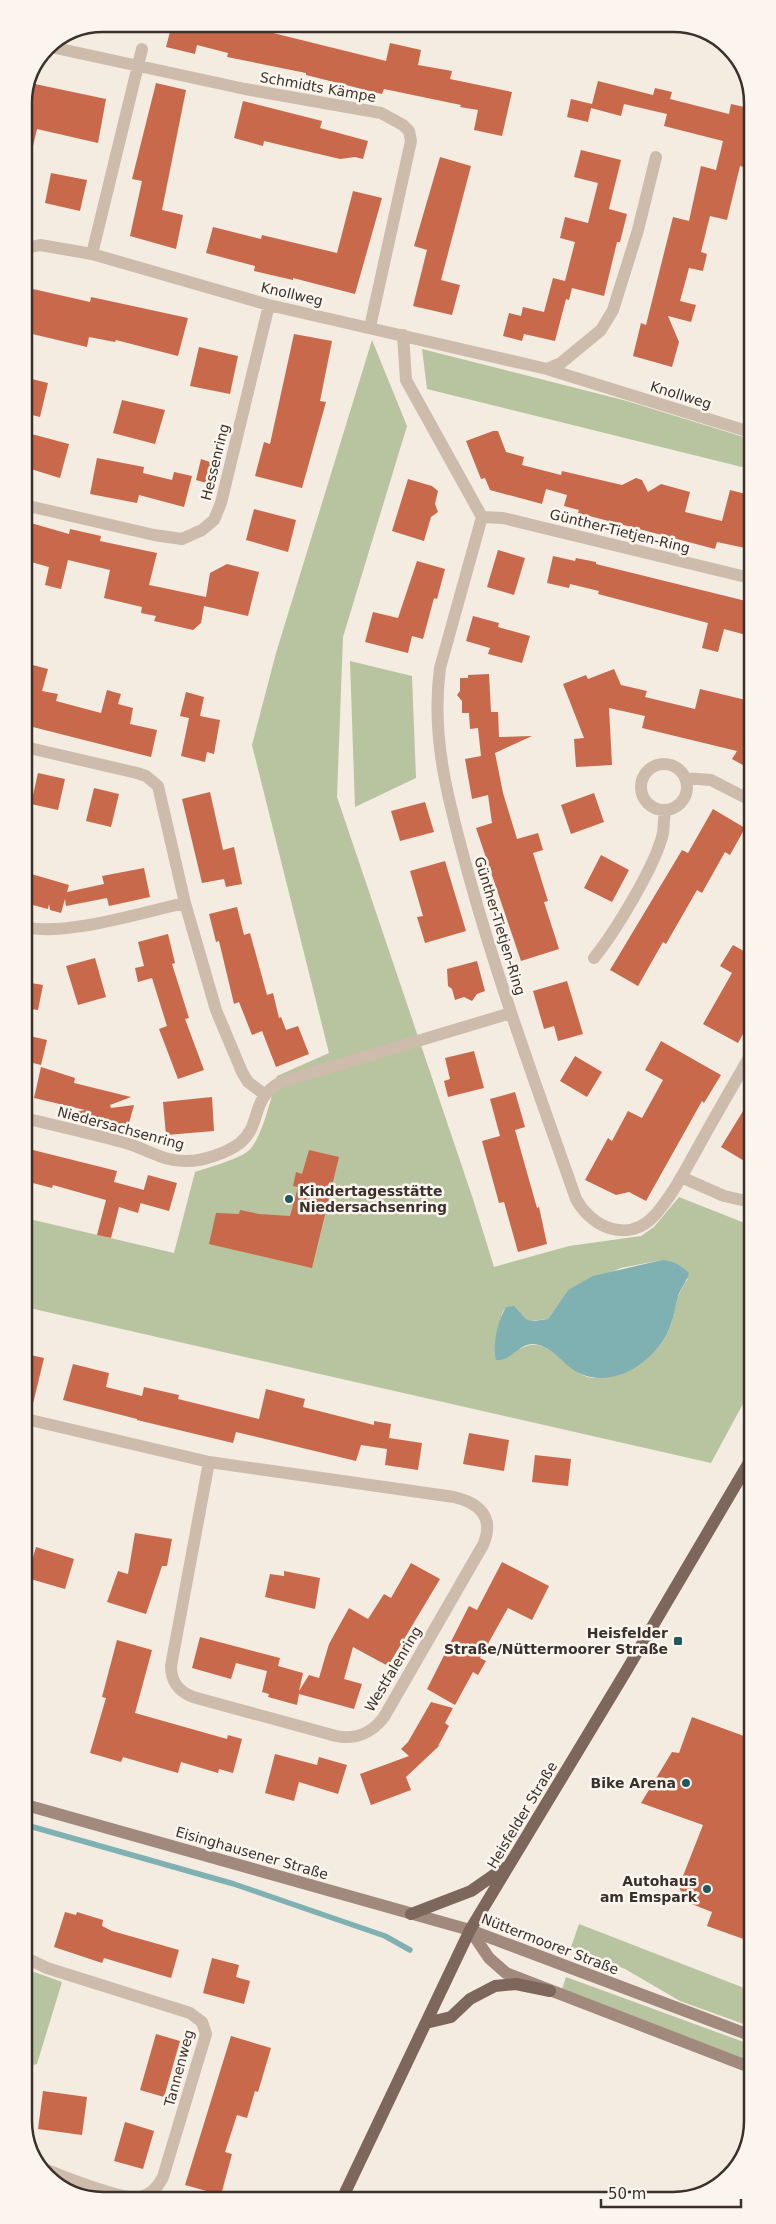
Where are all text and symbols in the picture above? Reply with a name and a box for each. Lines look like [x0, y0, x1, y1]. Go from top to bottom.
street label: Schmidts Kämpe [259, 69, 377, 105]
street label: Knollweg [259, 279, 325, 309]
street label: Knollweg [648, 378, 714, 412]
street label: Hessenring [198, 422, 232, 502]
street label: Günther-Tietjen-Ring [548, 506, 692, 556]
street label: Günther-Tietjen-Ring [471, 855, 529, 997]
street label: Niedersachsenring [56, 1103, 186, 1153]
place label: Kindertagesstätte Niedersachsenring [299, 1183, 447, 1215]
marker: Kindertagesstätte Niedersachsenring [283, 1193, 295, 1205]
street label: Westfalenring [361, 1623, 425, 1715]
place label: Heisfelder Straße/Nüttermoorer Straße [444, 1625, 668, 1657]
marker: Heisfelder Straße/Nüttermoorer Straße [672, 1635, 684, 1647]
street label: Heisfelder Straße [484, 1759, 560, 1871]
place label: Bike Arena [591, 1775, 676, 1791]
marker: Bike Arena [680, 1777, 692, 1789]
street label: Eisinghausener Straße [174, 1824, 330, 1882]
place label: Autohaus am Emspark [600, 1873, 698, 1905]
marker: Autohaus am Emspark [701, 1883, 713, 1895]
street label: Nüttermoorer Straße [479, 1910, 621, 1978]
street label: Tannenweg [161, 2028, 197, 2109]
scale bar [601, 2176, 741, 2208]
text: 50 m [608, 2185, 646, 2203]

